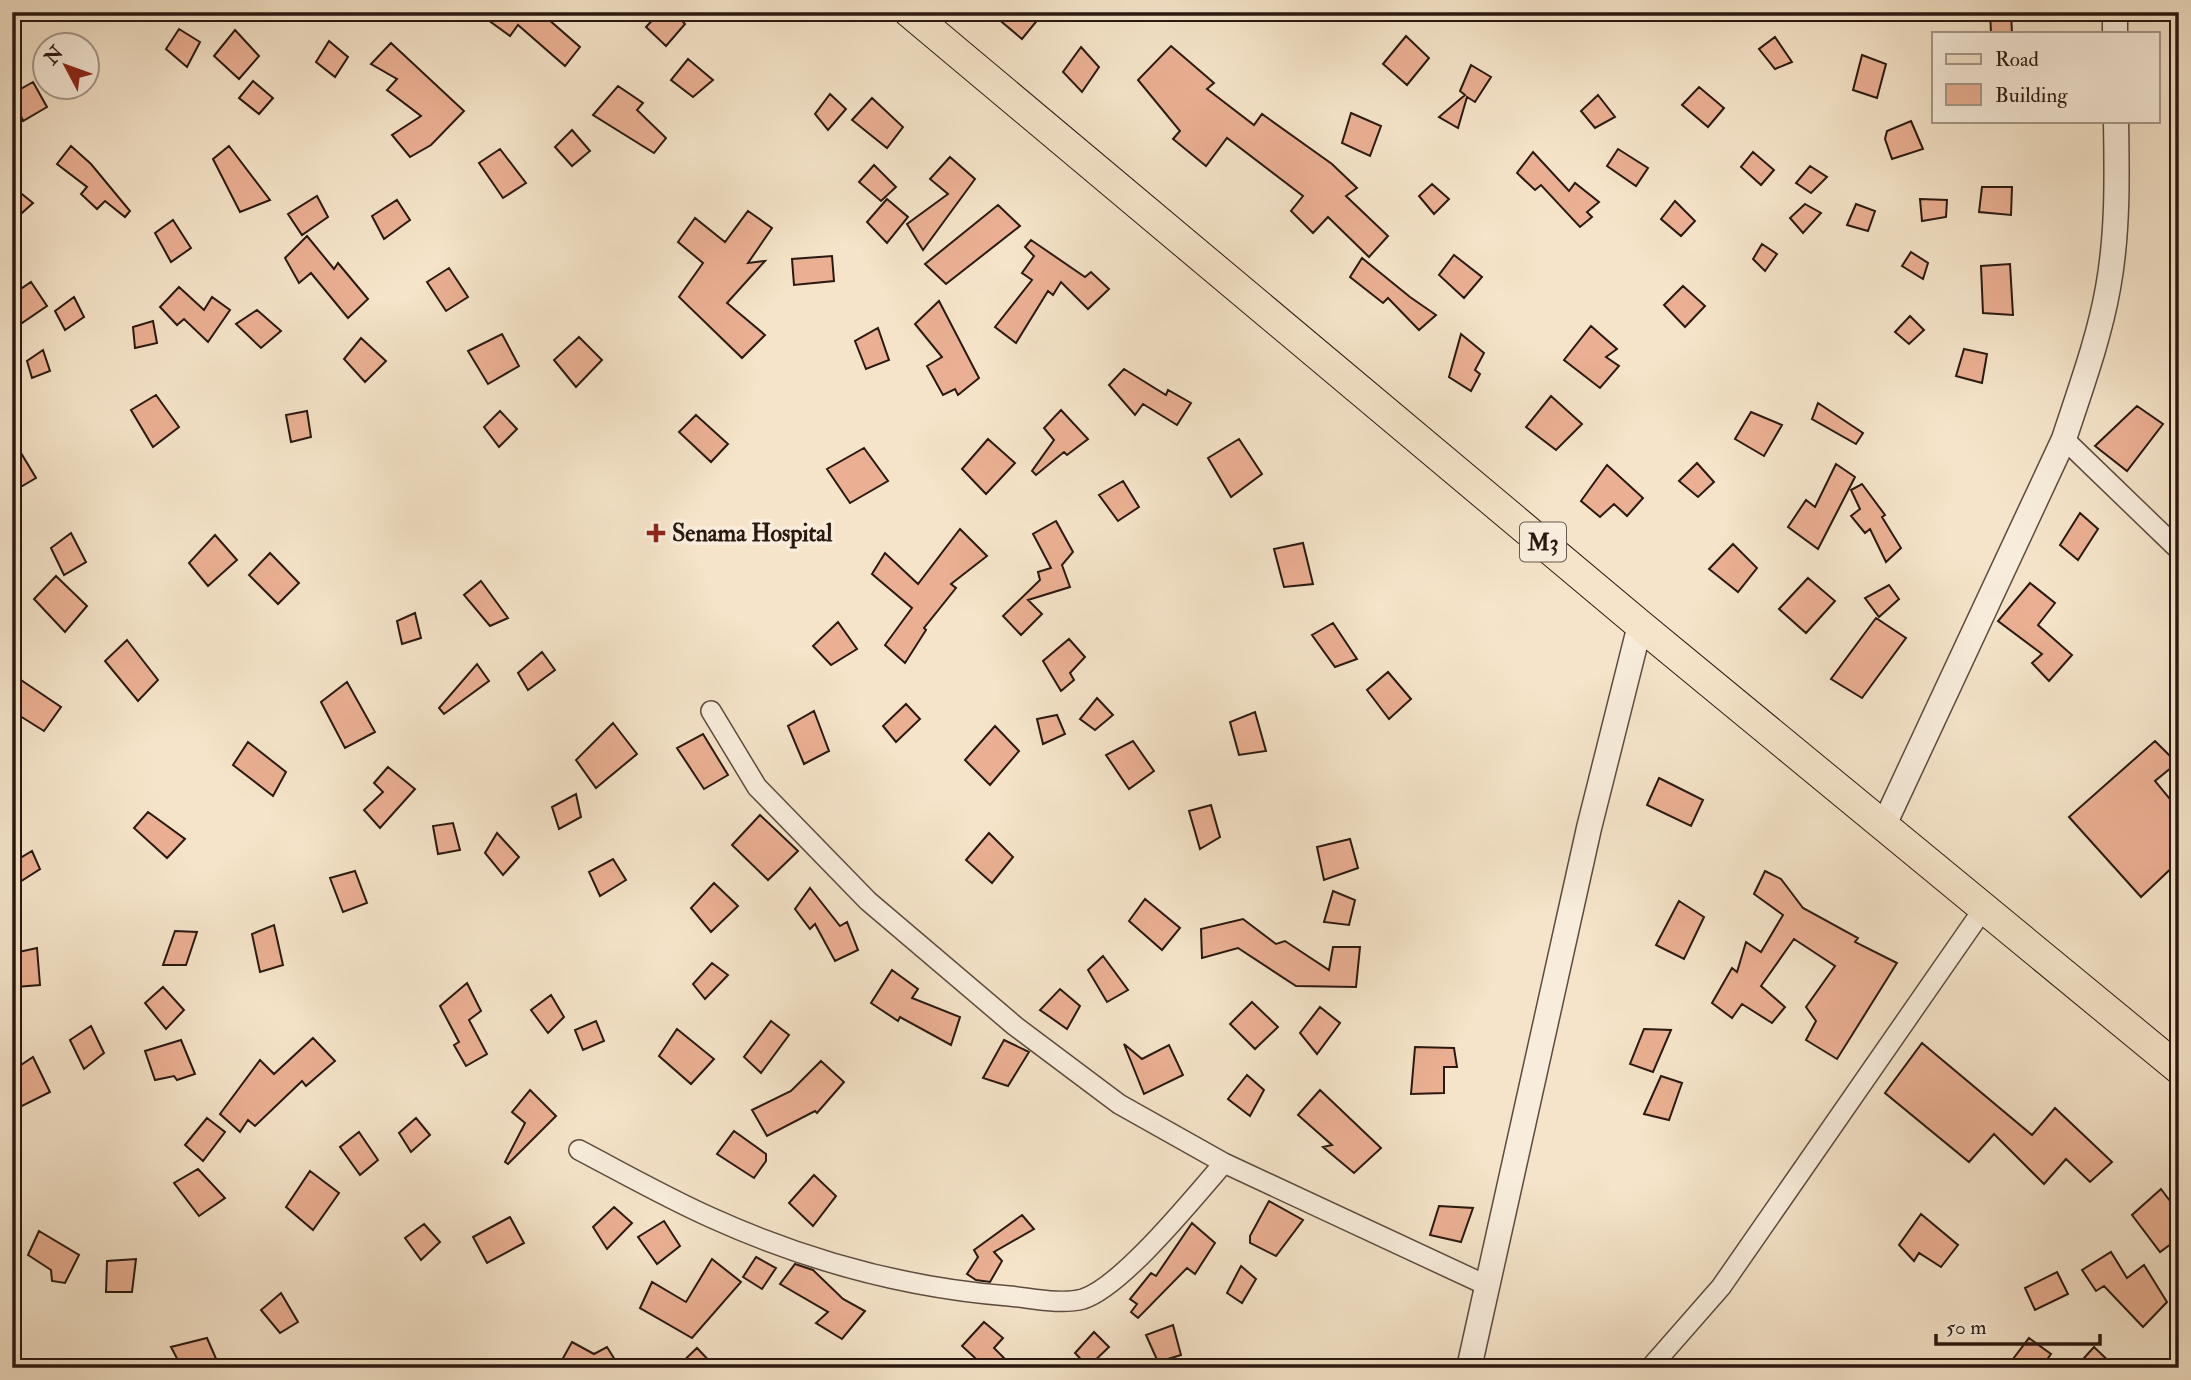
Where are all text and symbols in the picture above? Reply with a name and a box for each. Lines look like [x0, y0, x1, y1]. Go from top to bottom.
north arrow [32, 32, 102, 102]
legend [1932, 32, 2160, 122]
text: N [39, 40, 69, 71]
text: Road [1995, 46, 2040, 73]
text: Building [1995, 82, 2068, 109]
place label: Senama Hospital [672, 518, 833, 549]
road number: M3 [1520, 522, 1566, 562]
marker: Senama Hospital [646, 523, 666, 543]
scale bar [1936, 1303, 2100, 1347]
text: 50 m [1946, 1314, 1987, 1341]

